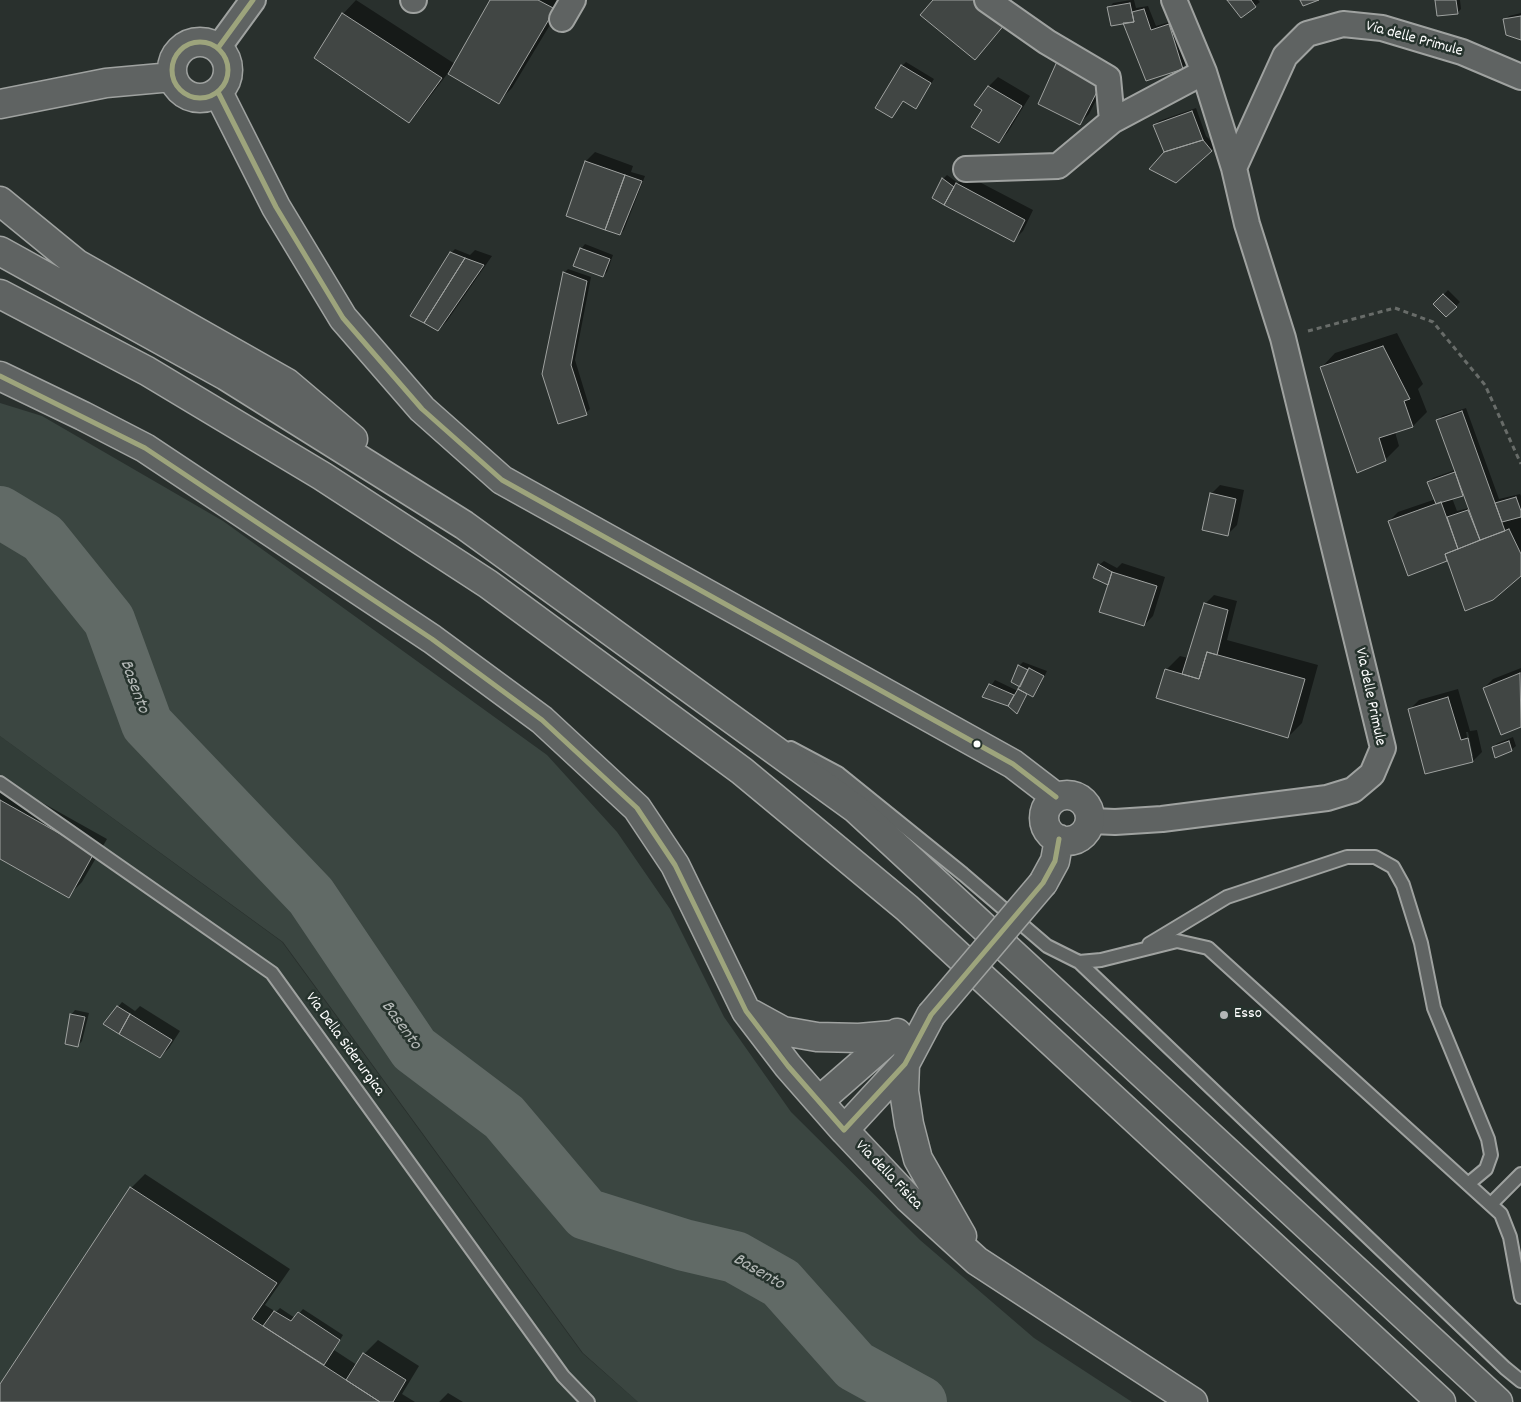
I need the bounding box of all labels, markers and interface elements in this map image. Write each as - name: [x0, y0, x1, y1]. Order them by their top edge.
- street label: Via delle Primule: [1363, 18, 1465, 62]
- street label: Via delle Primule: [1349, 646, 1389, 748]
- water label: Basento: [113, 657, 153, 717]
- unlabelled marker: [972, 739, 982, 749]
- street label: Via Della Siderurgica: [300, 990, 388, 1100]
- water label: Basento: [375, 997, 425, 1055]
- place label: Esso: [1234, 1005, 1262, 1025]
- marker: Esso: [1218, 1009, 1230, 1021]
- street label: Via della Fisica: [850, 1137, 926, 1215]
- water label: Basento: [729, 1250, 787, 1296]

